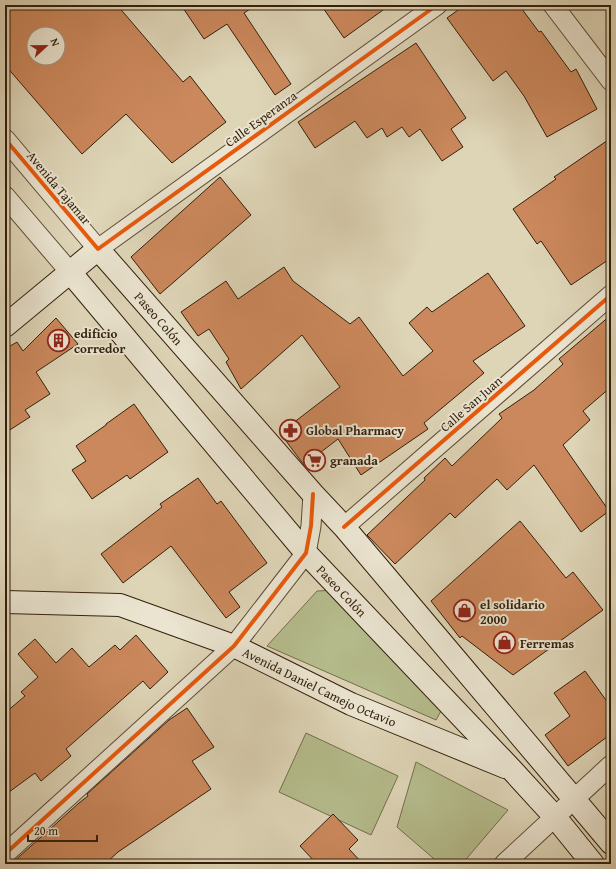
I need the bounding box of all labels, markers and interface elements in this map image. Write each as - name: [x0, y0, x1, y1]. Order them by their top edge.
- north arrow: [26, 26, 66, 66]
- text: N: [46, 36, 64, 49]
- street label: Calle Esperanza: [221, 86, 302, 152]
- street label: Avenida Tajamar: [22, 147, 96, 229]
- street label: Paseo Colón: [130, 288, 188, 350]
- place label: edificio corredor: [74, 324, 125, 358]
- building icon: edificio corredor: [45, 327, 71, 353]
- street label: Calle San Juan: [436, 371, 507, 436]
- pharmacy icon: Global Pharmacy: [278, 417, 304, 443]
- place label: Global Pharmacy: [306, 421, 404, 440]
- supermarket icon: granada: [302, 447, 328, 473]
- place label: granada: [330, 451, 378, 470]
- street label: Paseo Colón: [312, 561, 372, 621]
- place label: el solidario 2000: [480, 595, 545, 629]
- shop icon: el solidario 2000: [451, 598, 477, 624]
- shop icon: Ferremas: [491, 630, 517, 656]
- place label: Ferremas: [520, 634, 575, 653]
- street label: Avenida Daniel Camejo Octavio: [239, 642, 400, 731]
- scale bar: [28, 817, 97, 843]
- text: 20 m: [34, 822, 58, 839]

